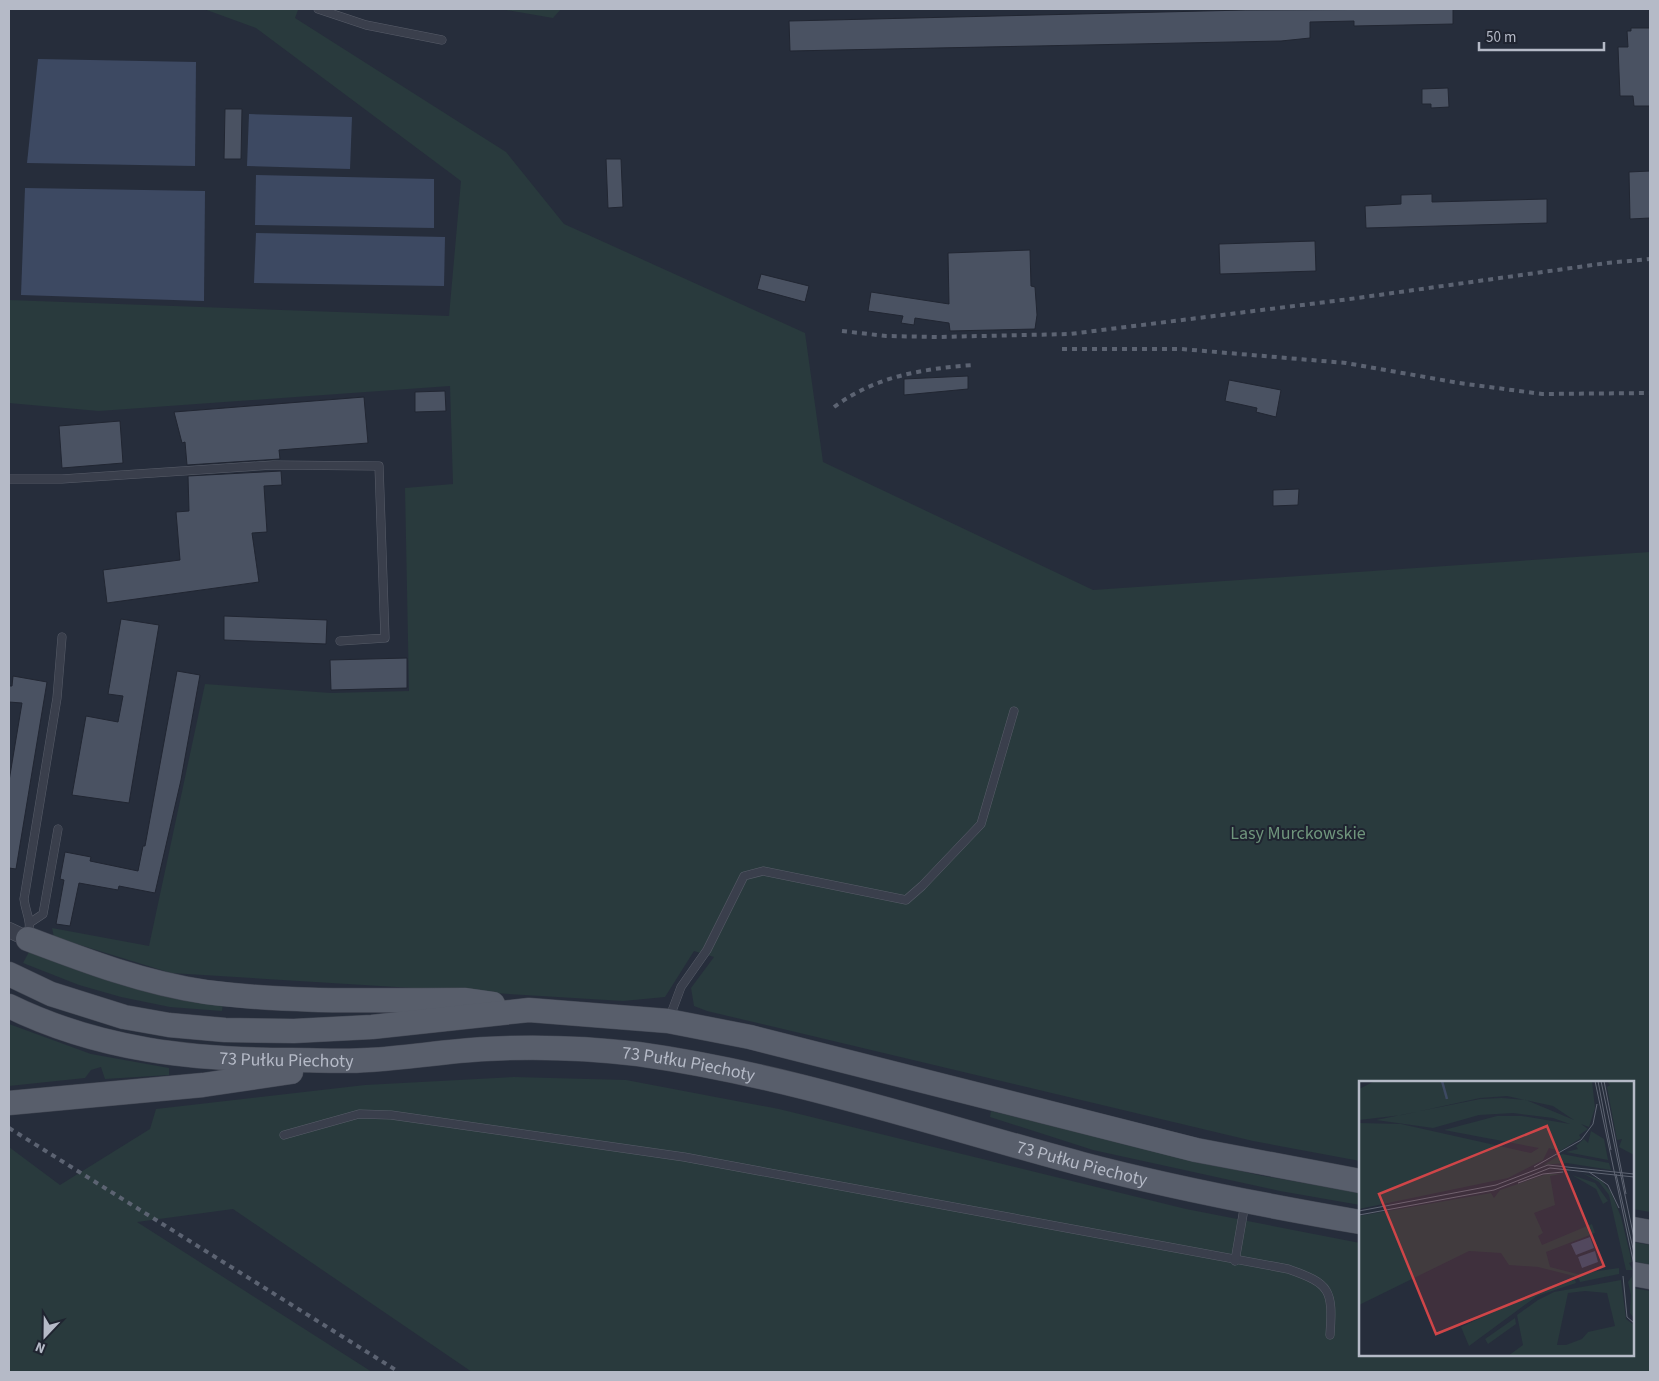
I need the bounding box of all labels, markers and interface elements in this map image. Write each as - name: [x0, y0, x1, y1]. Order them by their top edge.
- scale bar: [1479, 20, 1604, 52]
- text: 50 m: [1486, 27, 1516, 48]
- park label: Lasy Murckowskie: [1230, 821, 1366, 846]
- street label: 73 Pułku Piechoty: [621, 1040, 758, 1088]
- street label: 73 Pułku Piechoty: [218, 1046, 354, 1074]
- inset map: [1359, 1081, 1634, 1356]
- street label: 73 Pułku Piechoty: [1013, 1135, 1150, 1193]
- north arrow: [20, 1311, 70, 1361]
- text: N: [32, 1336, 49, 1358]

